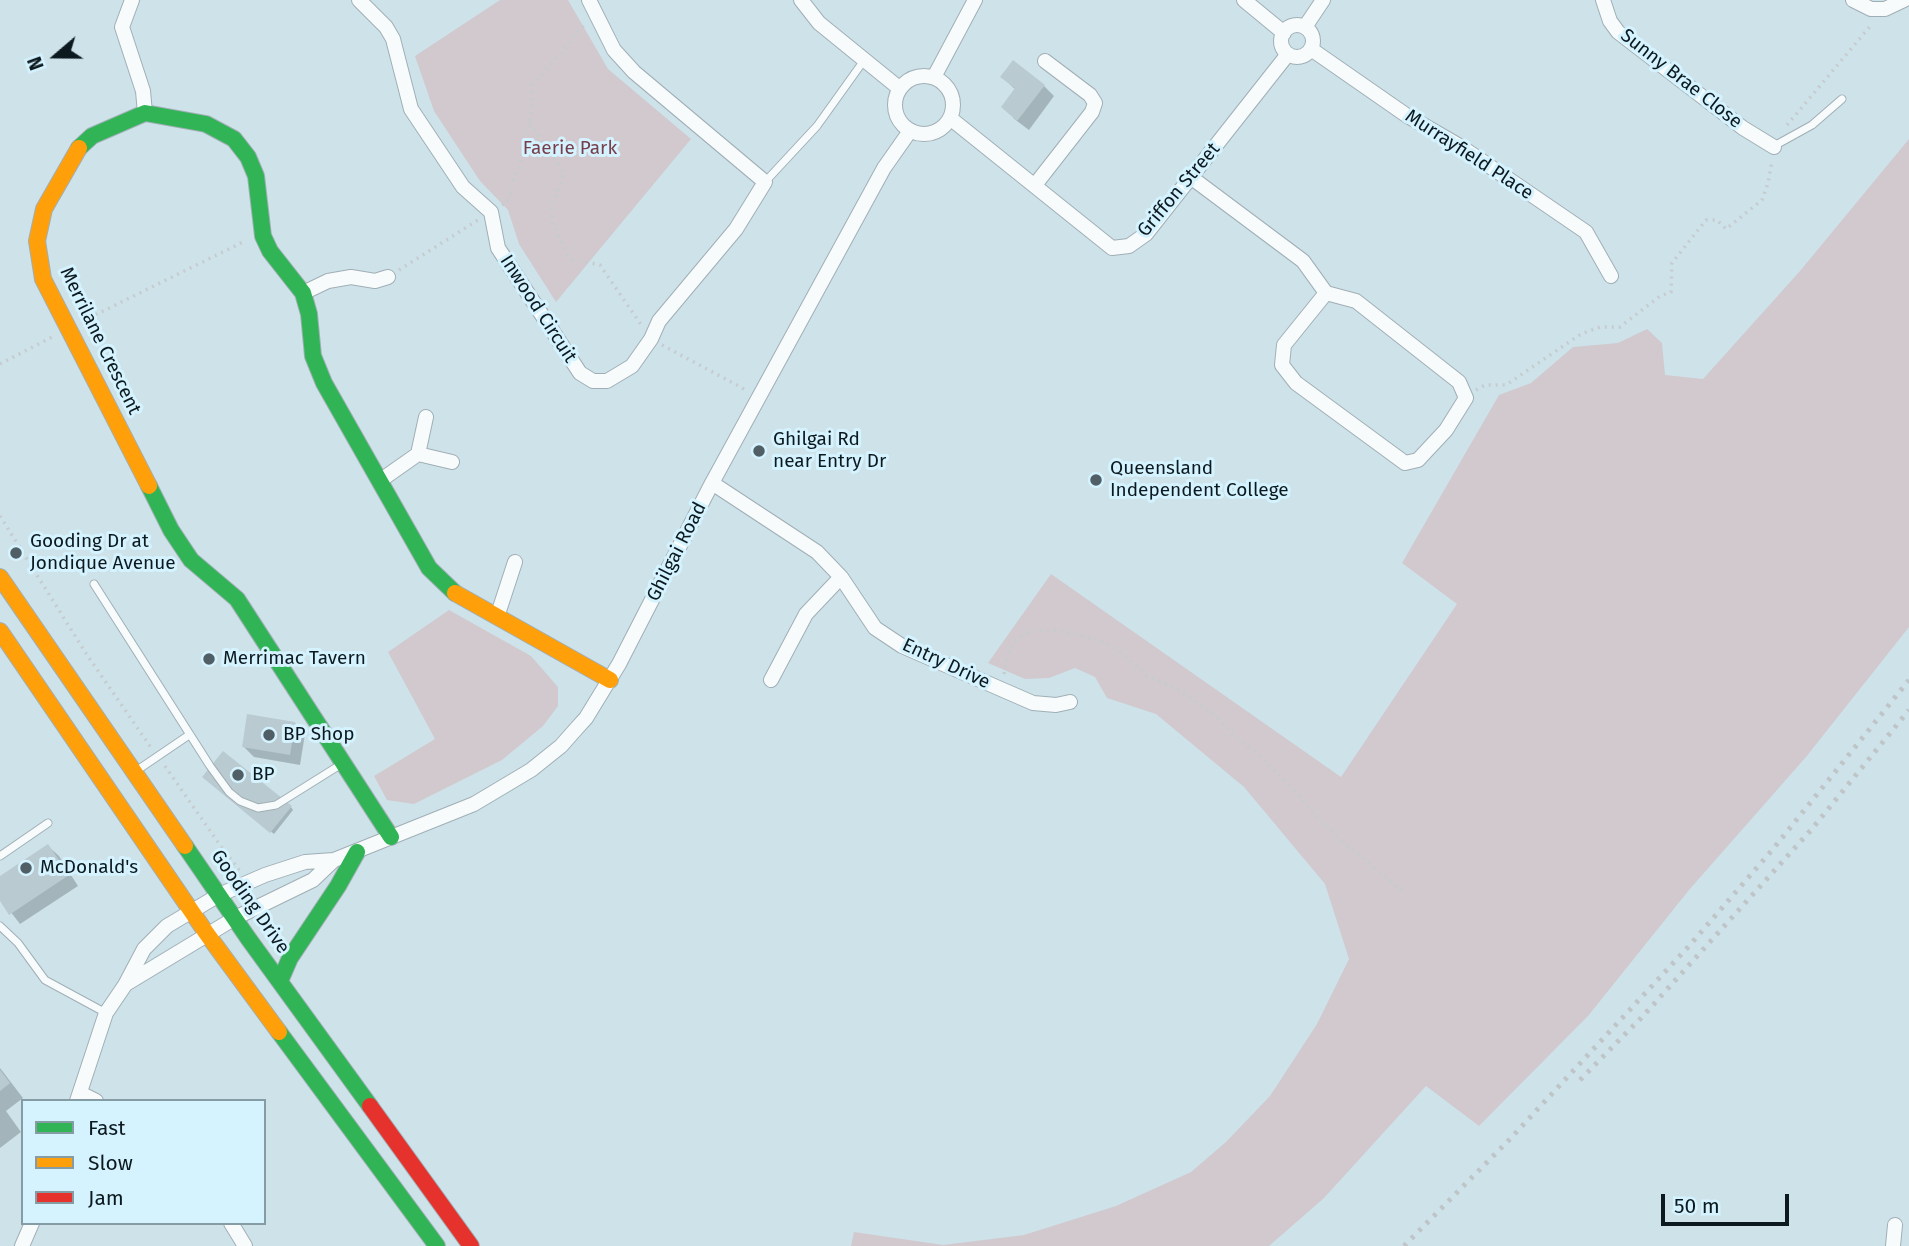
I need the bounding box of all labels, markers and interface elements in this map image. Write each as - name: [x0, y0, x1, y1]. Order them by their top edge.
- north arrow: [21, 21, 91, 91]
- street label: Sunny Brae Close: [1616, 24, 1746, 134]
- text: N: [23, 54, 49, 73]
- street label: Murrayfield Place: [1401, 105, 1537, 205]
- park label: Faerie Park: [523, 138, 617, 160]
- street label: Griffon Street: [1133, 138, 1225, 242]
- street label: Inwood Circuit: [495, 251, 581, 367]
- street label: Merrilane Crescent: [54, 264, 146, 418]
- place label: Ghilgai Rd near Entry Dr: [773, 429, 886, 473]
- marker: Ghilgai Rd near Entry Dr: [751, 443, 767, 459]
- place label: Queensland Independent College: [1110, 458, 1289, 502]
- marker: Queensland Independent College: [1088, 472, 1104, 488]
- street label: Ghilgai Road: [642, 499, 712, 605]
- place label: Gooding Dr at Jondique Avenue: [30, 531, 176, 575]
- marker: Gooding Dr at Jondique Avenue: [8, 545, 24, 561]
- street label: Entry Drive: [898, 634, 994, 694]
- place label: Merrimac Tavern: [223, 648, 366, 670]
- marker: Merrimac Tavern: [201, 651, 217, 667]
- place label: BP Shop: [283, 724, 354, 746]
- marker: BP Shop: [261, 727, 277, 743]
- place label: BP: [252, 764, 275, 786]
- marker: BP: [230, 767, 246, 783]
- street label: Gooding Drive: [206, 846, 294, 958]
- place label: McDonald's: [40, 857, 138, 879]
- marker: McDonald's: [18, 860, 34, 876]
- legend: [21, 1099, 266, 1225]
- text: Fast: [88, 1115, 126, 1141]
- text: Slow: [88, 1150, 133, 1176]
- scale bar: [1664, 1180, 1792, 1224]
- text: Jam: [88, 1185, 124, 1211]
- text: 50 m: [1674, 1193, 1720, 1219]

